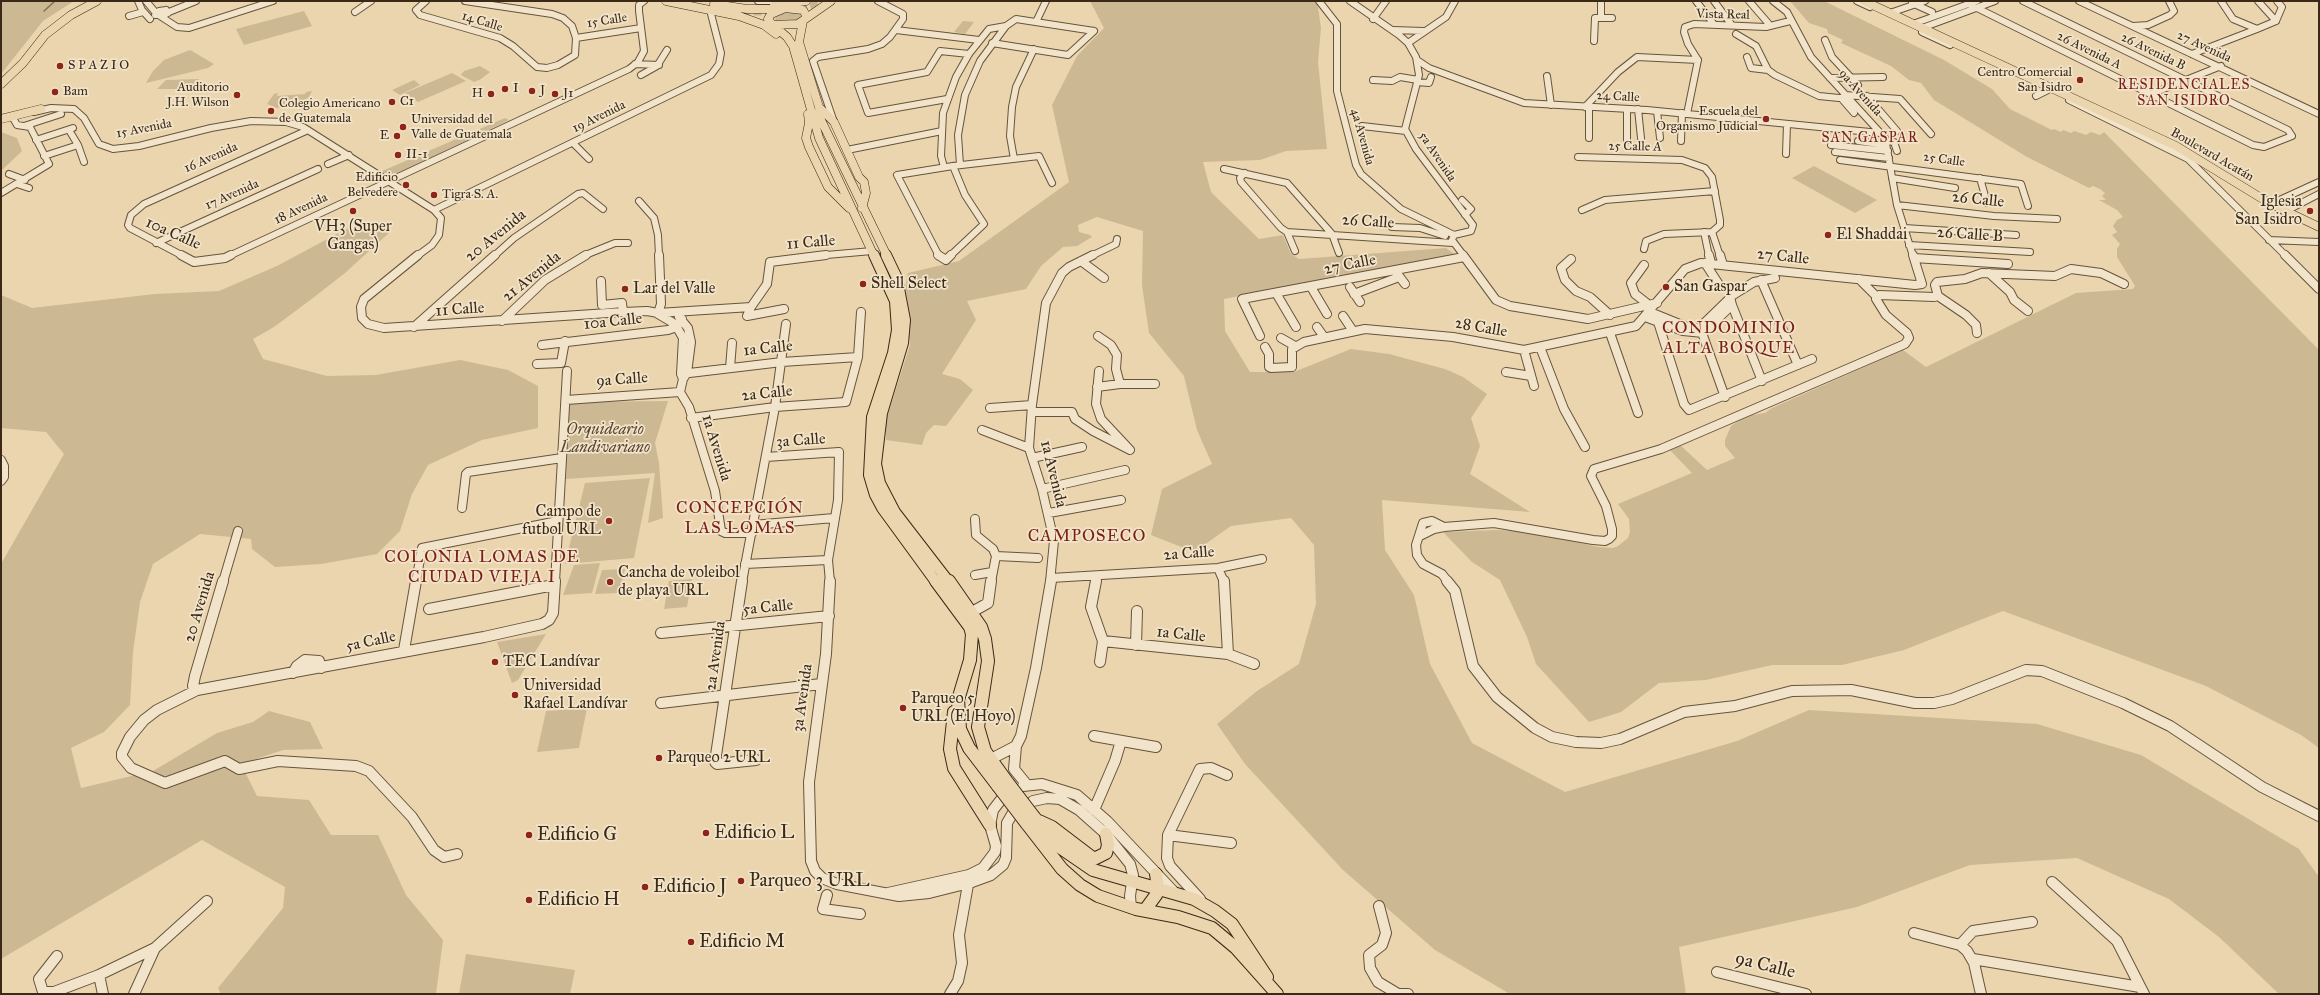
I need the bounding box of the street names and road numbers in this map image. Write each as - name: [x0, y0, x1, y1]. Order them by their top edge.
- street label: Vista Real: [1696, 7, 1750, 23]
- street label: 14 Calle: [460, 8, 504, 36]
- street label: 15 Calle: [586, 10, 628, 32]
- street label: 27 Avenida: [2174, 28, 2234, 66]
- street label: 26 Avenida A: [2054, 29, 2124, 73]
- street label: 26 Avenida B: [2118, 30, 2188, 74]
- street label: 9a Avenida: [1835, 66, 1885, 120]
- street label: 24 Calle: [1596, 88, 1640, 106]
- street label: 19 Avenida: [570, 97, 628, 137]
- street label: 4a Avenida: [1347, 107, 1377, 167]
- street label: 15 Avenida: [115, 116, 173, 142]
- street label: Boulevard Acatán: [2168, 125, 2256, 185]
- street label: 5a Avenida: [1415, 129, 1459, 185]
- street label: 16 Avenida: [182, 139, 240, 177]
- street label: 25 Calle A: [1608, 139, 1662, 155]
- street label: 25 Calle: [1922, 149, 1966, 171]
- street label: 17 Avenida: [203, 176, 261, 214]
- street label: 26 Calle: [1951, 188, 2005, 212]
- street label: 18 Avenida: [272, 190, 330, 228]
- street label: 20 Avenida: [462, 206, 530, 266]
- street label: 26 Calle: [1341, 211, 1395, 233]
- street label: 10a Calle: [142, 213, 204, 255]
- street label: 26 Calle B: [1936, 223, 2004, 247]
- street label: 11 Calle: [786, 231, 836, 255]
- street label: 27 Calle: [1756, 245, 1810, 269]
- street label: 21 Avenida: [499, 248, 565, 306]
- street label: 27 Calle: [1322, 251, 1378, 279]
- street label: 11 Calle: [435, 299, 485, 321]
- street label: 10a Calle: [583, 309, 643, 335]
- street label: 28 Calle: [1453, 314, 1509, 342]
- street label: 1a Calle: [742, 337, 794, 361]
- street label: 9a Calle: [596, 369, 648, 391]
- street label: 2a Calle: [741, 382, 793, 406]
- street label: 1a Avenida: [697, 412, 735, 484]
- street label: 3a Calle: [776, 430, 826, 452]
- street label: 1a Avenida: [1035, 438, 1071, 510]
- street label: 2a Calle: [1163, 543, 1215, 565]
- street label: 20 Avenida: [180, 569, 220, 645]
- street label: 5a Calle: [742, 596, 794, 620]
- street label: 2a Avenida: [702, 620, 730, 692]
- street label: 1a Calle: [1155, 623, 1207, 647]
- street label: 5a Calle: [344, 627, 398, 657]
- street label: 3a Avenida: [789, 663, 817, 733]
- street label: 9a Calle: [1732, 948, 1798, 984]

